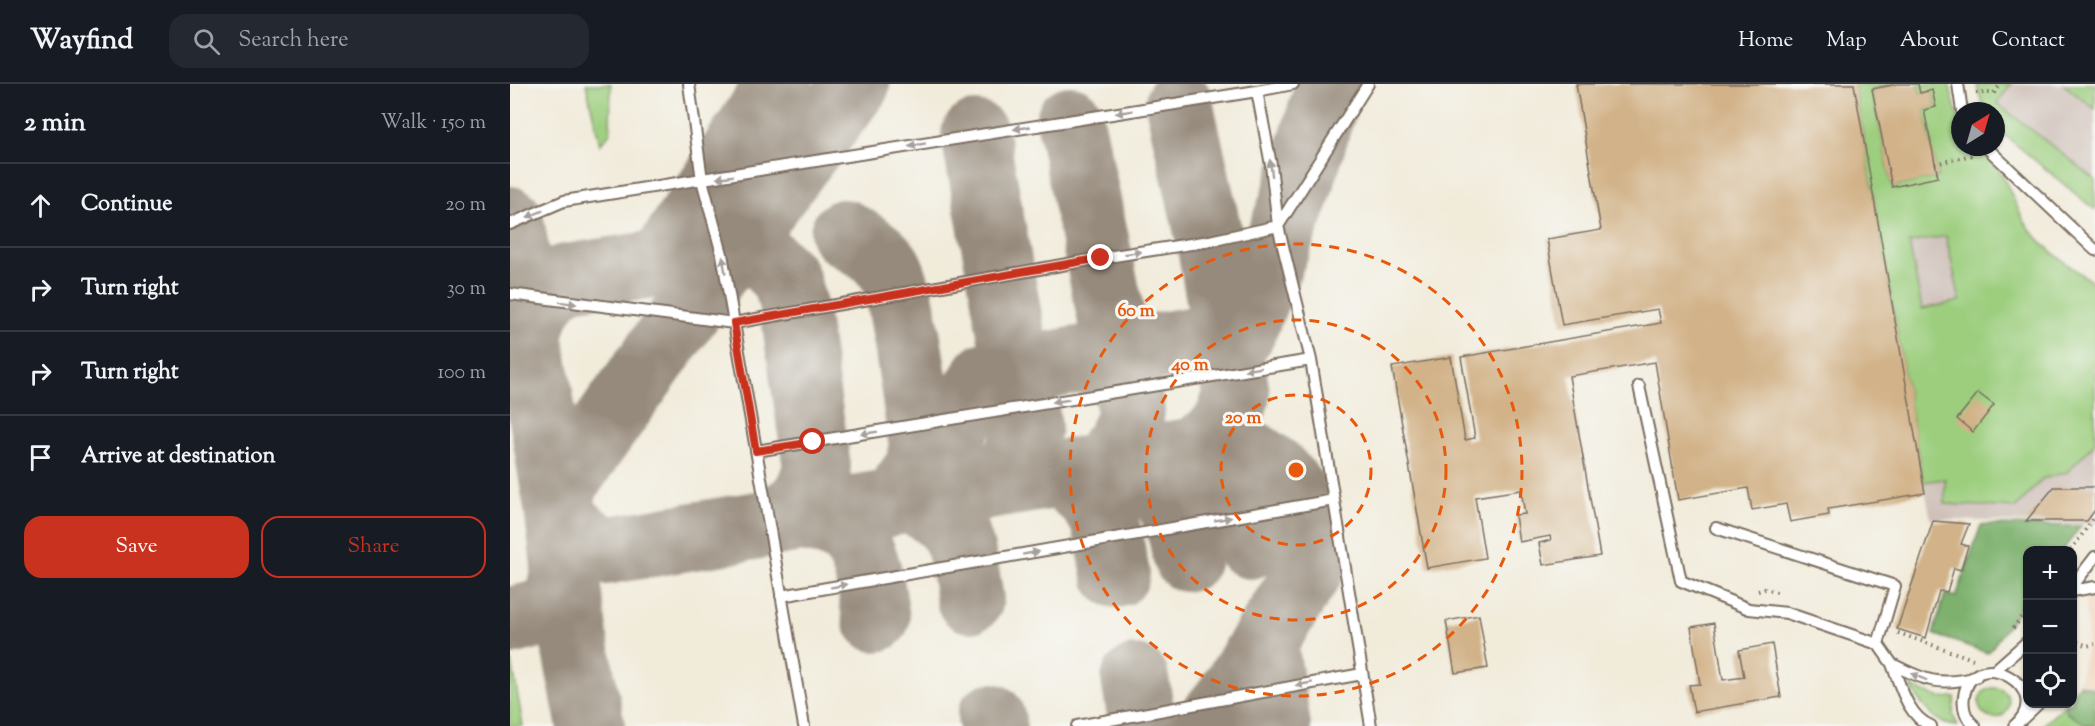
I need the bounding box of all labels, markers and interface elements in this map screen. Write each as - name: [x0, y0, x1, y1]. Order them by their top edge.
- search box: [169, 14, 589, 68]
- text: Wayfind: [30, 21, 133, 61]
- icon: search: [190, 25, 223, 58]
- text: Search here: [238, 25, 349, 57]
- text: Home: [1738, 26, 1793, 56]
- text: Map: [1826, 26, 1867, 56]
- text: About: [1900, 26, 1959, 56]
- text: Contact: [1992, 26, 2065, 56]
- north arrow: [1951, 102, 2005, 156]
- text: 2 min: [24, 105, 86, 142]
- one-way arrow: [1115, 107, 1134, 116]
- text: Walk · 150 m: [380, 109, 486, 138]
- one-way arrow: [1013, 123, 1032, 132]
- one-way arrow: [908, 140, 927, 149]
- one-way arrow: [1267, 159, 1276, 178]
- one-way arrow: [715, 172, 734, 181]
- icon: ahead: [24, 189, 57, 222]
- text: Continue: [81, 189, 172, 221]
- text: 20 m: [445, 191, 486, 220]
- one-way arrow: [525, 209, 543, 219]
- route end: [1087, 244, 1113, 270]
- one-way arrow: [1124, 248, 1143, 257]
- one-way arrow: [719, 255, 728, 274]
- icon: right: [24, 273, 57, 306]
- text: Turn right: [81, 273, 178, 305]
- text: 30 m: [447, 275, 486, 304]
- one-way arrow: [558, 298, 577, 308]
- text: 60 m: [1117, 299, 1155, 325]
- text: 40 m: [1170, 353, 1209, 379]
- icon: right: [24, 357, 57, 390]
- text: Turn right: [81, 357, 178, 389]
- text: 100 m: [437, 359, 486, 388]
- one-way arrow: [1244, 365, 1263, 374]
- one-way arrow: [1051, 397, 1070, 406]
- text: 20 m: [1225, 406, 1261, 432]
- route start: [799, 428, 825, 454]
- one-way arrow: [859, 428, 878, 437]
- icon: arrive: [24, 441, 57, 474]
- text: Arrive at destination: [81, 441, 276, 473]
- centre of rings: [1286, 460, 1306, 480]
- one-way arrow: [1214, 515, 1233, 524]
- button: Save: [24, 516, 249, 578]
- button: Share: [261, 516, 486, 578]
- map controls: [2023, 546, 2077, 708]
- button: +: [2023, 546, 2077, 600]
- one-way arrow: [1021, 548, 1040, 557]
- one-way arrow: [829, 582, 848, 591]
- button: −: [2023, 600, 2077, 654]
- button: locate: [2023, 654, 2077, 708]
- one-way arrow: [1910, 672, 1928, 682]
- one-way arrow: [1295, 680, 1314, 689]

